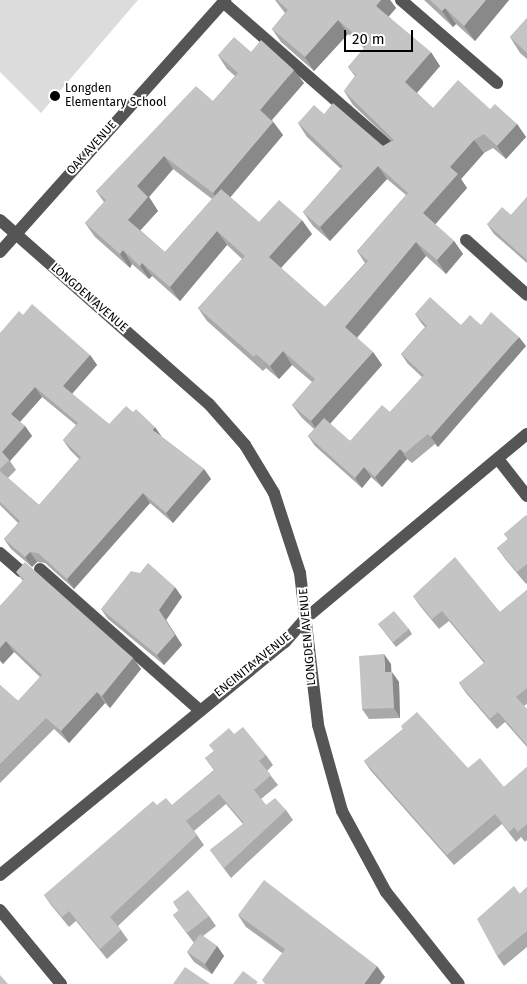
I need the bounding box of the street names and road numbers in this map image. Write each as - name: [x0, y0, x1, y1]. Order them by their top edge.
- street label: OAK AVENUE: [64, 118, 120, 178]
- street label: LONGDEN AVENUE: [48, 261, 130, 335]
- street label: LONGDEN AVENUE: [297, 588, 319, 686]
- street label: ENCINITA AVENUE: [212, 630, 294, 700]

